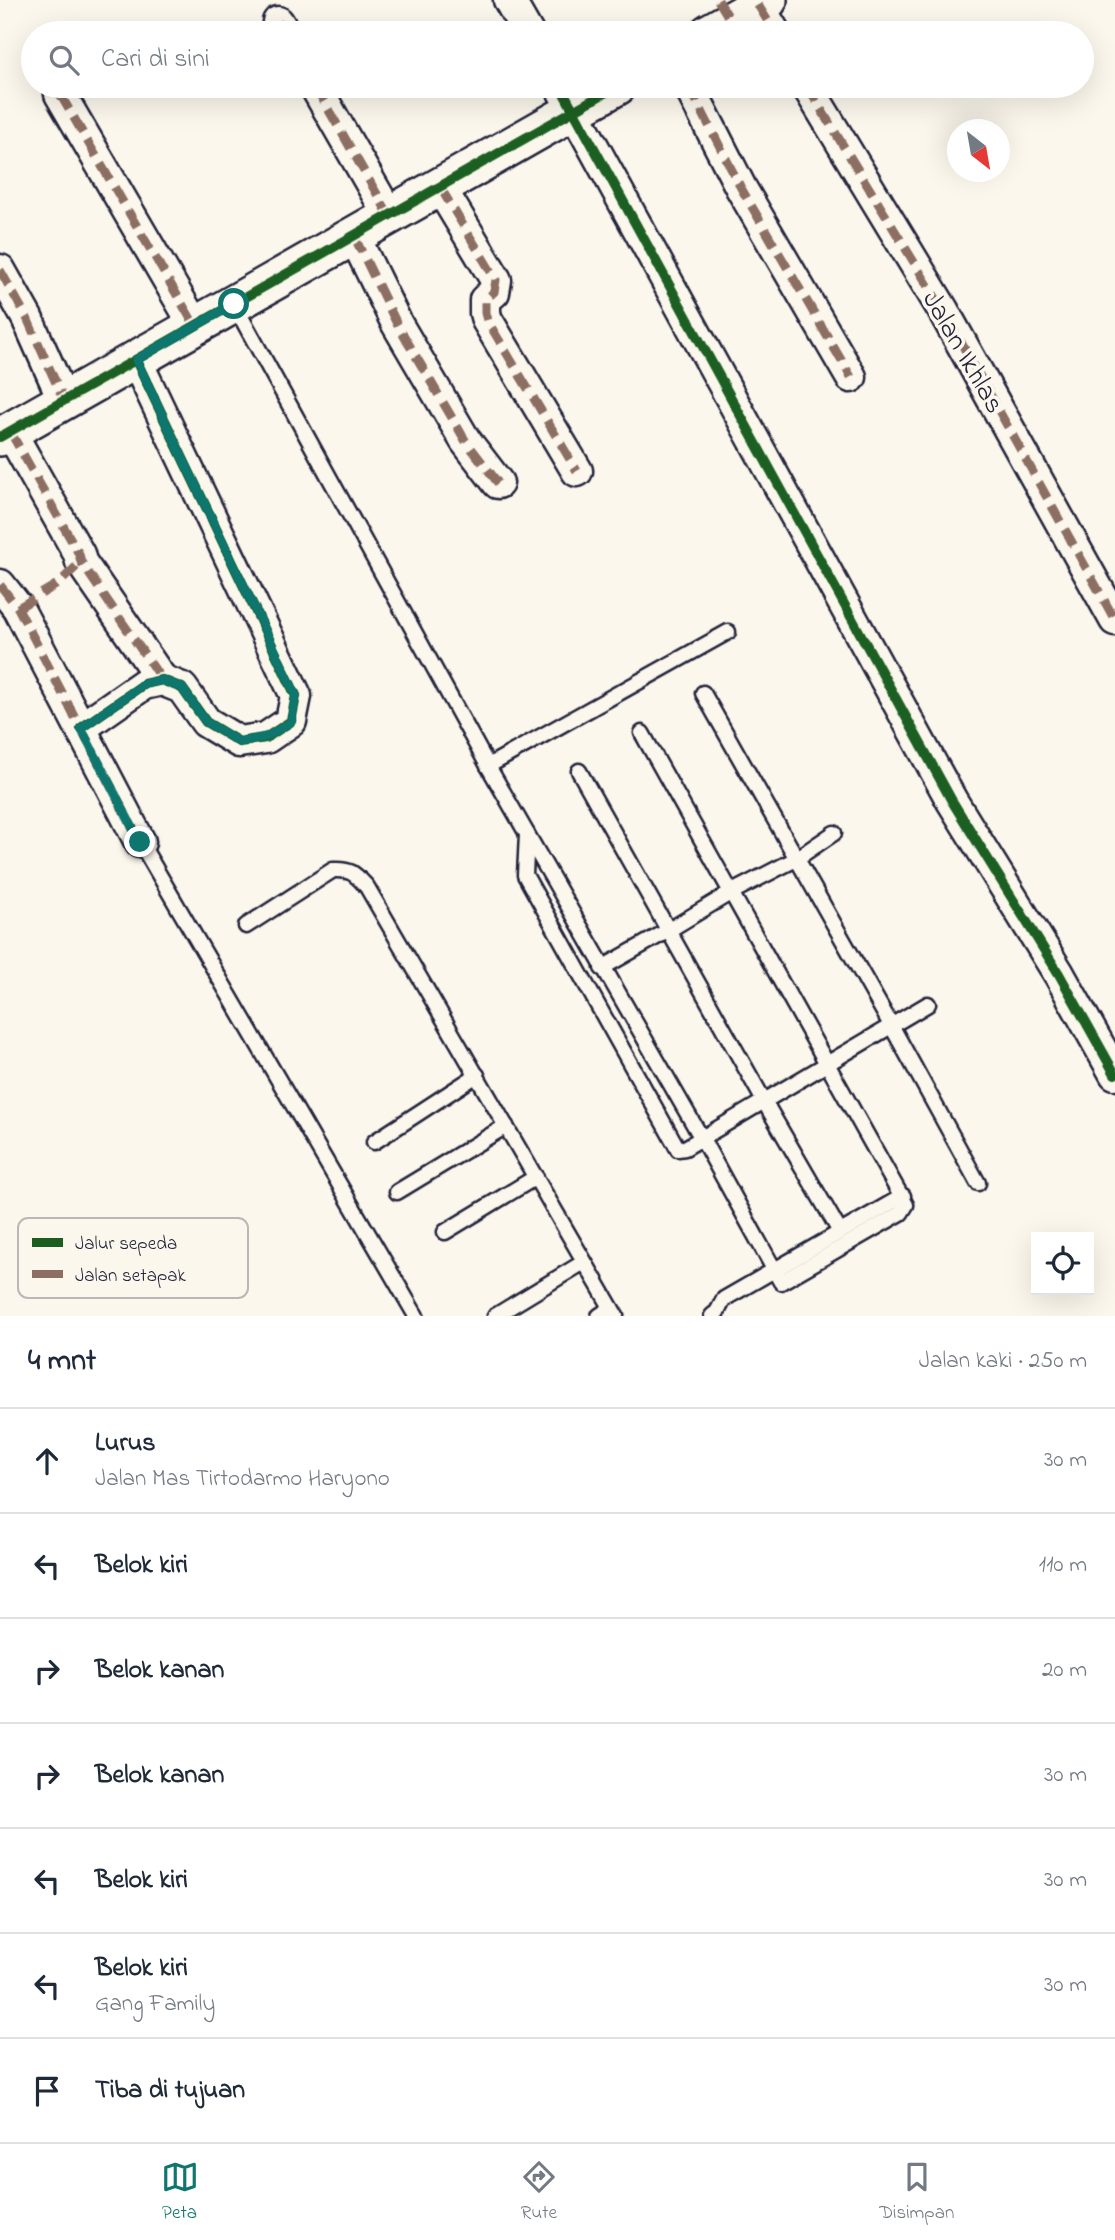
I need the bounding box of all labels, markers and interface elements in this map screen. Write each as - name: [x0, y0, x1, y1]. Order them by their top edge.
- search box: [21, 21, 1094, 98]
- icon: search: [45, 41, 83, 79]
- text: Cari di sini: [101, 41, 210, 79]
- north arrow: [947, 119, 1010, 182]
- street label: Jalan Ikhlas: [910, 284, 1014, 422]
- route start: [218, 288, 249, 319]
- route end: [124, 826, 155, 857]
- legend: [18, 1218, 248, 1298]
- text: Jalur sepeda: [75, 1231, 177, 1258]
- map controls: [1031, 1232, 1094, 1295]
- button: locate: [1031, 1232, 1094, 1295]
- text: Jalan setapak: [75, 1263, 187, 1290]
- text: 4 mnt: [28, 1340, 96, 1384]
- text: Jalan kaki · 250 m: [919, 1345, 1087, 1378]
- text: Lurus: [95, 1425, 156, 1463]
- icon: ahead: [28, 1442, 66, 1480]
- text: 30 m: [1044, 1444, 1087, 1477]
- text: Jalan Mas Tirtodarmo Haryono: [95, 1463, 390, 1496]
- icon: left: [28, 1547, 66, 1585]
- text: Belok kiri: [95, 1547, 188, 1585]
- text: 110 m: [1039, 1549, 1087, 1582]
- icon: right: [28, 1652, 66, 1690]
- text: Belok kanan: [95, 1652, 224, 1690]
- text: 20 m: [1042, 1654, 1087, 1687]
- icon: right: [28, 1757, 66, 1795]
- text: Belok kanan: [95, 1757, 224, 1795]
- text: 30 m: [1044, 1759, 1087, 1792]
- icon: left: [28, 1862, 66, 1900]
- text: Belok kiri: [95, 1862, 188, 1900]
- text: 30 m: [1044, 1864, 1087, 1897]
- text: Belok kiri: [95, 1950, 188, 1988]
- icon: left: [28, 1967, 66, 2005]
- text: 30 m: [1044, 1969, 1087, 2002]
- text: Gang Family: [95, 1988, 215, 2021]
- icon: arrive: [28, 2072, 66, 2110]
- text: Tiba di tujuan: [95, 2072, 245, 2110]
- tab: Peta: [161, 2158, 199, 2227]
- tab: Rute: [520, 2158, 558, 2227]
- tab: Disimpan: [879, 2158, 954, 2227]

